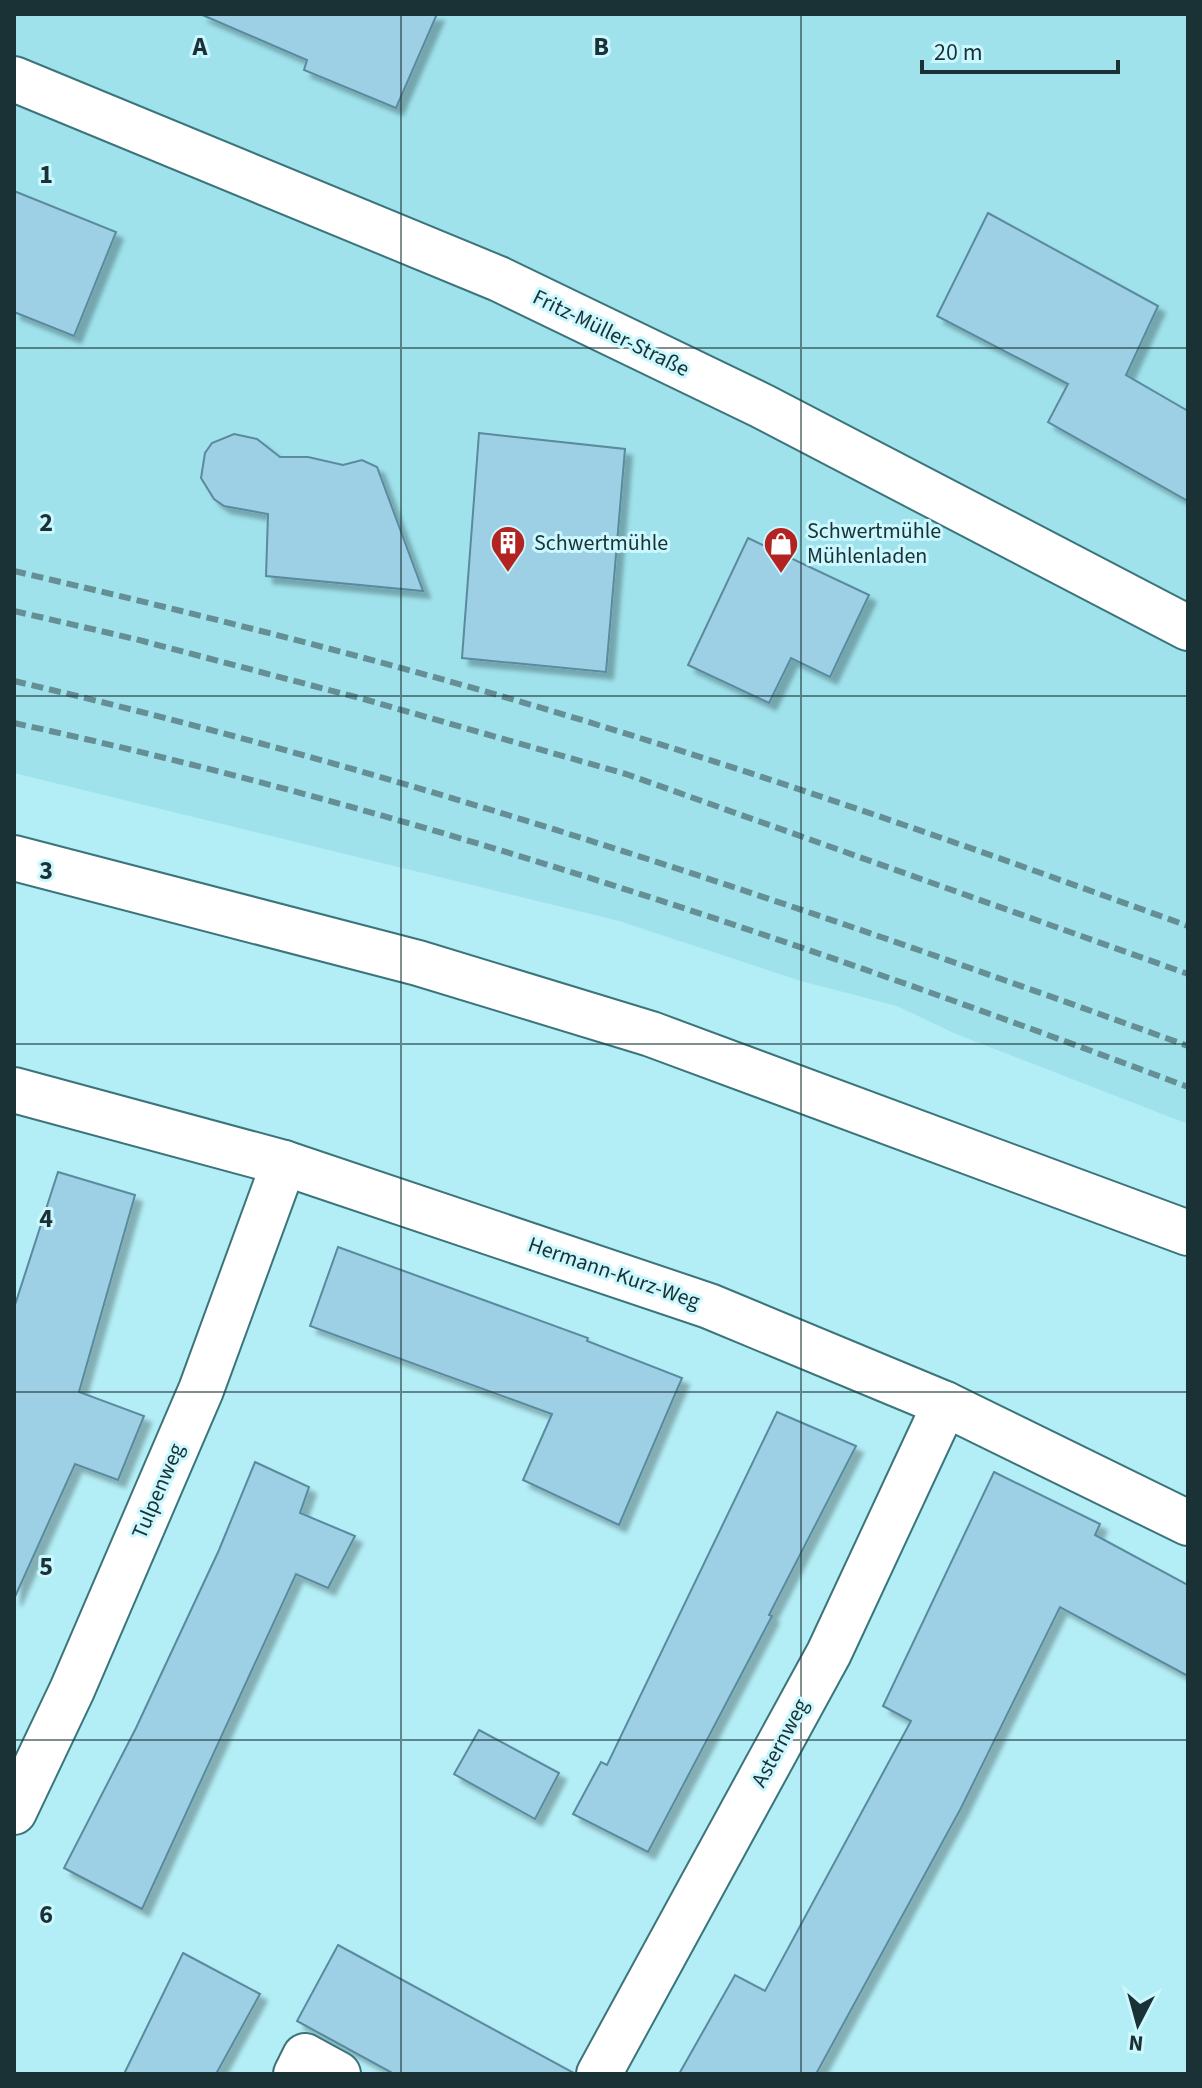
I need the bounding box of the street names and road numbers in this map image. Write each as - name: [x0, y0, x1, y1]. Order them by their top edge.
- street label: Fritz-Müller-Straße: [527, 281, 695, 385]
- street label: Hermann-Kurz-Weg: [524, 1229, 704, 1317]
- street label: Tulpenweg: [124, 1438, 192, 1544]
- street label: Asternweg: [743, 1693, 817, 1793]

